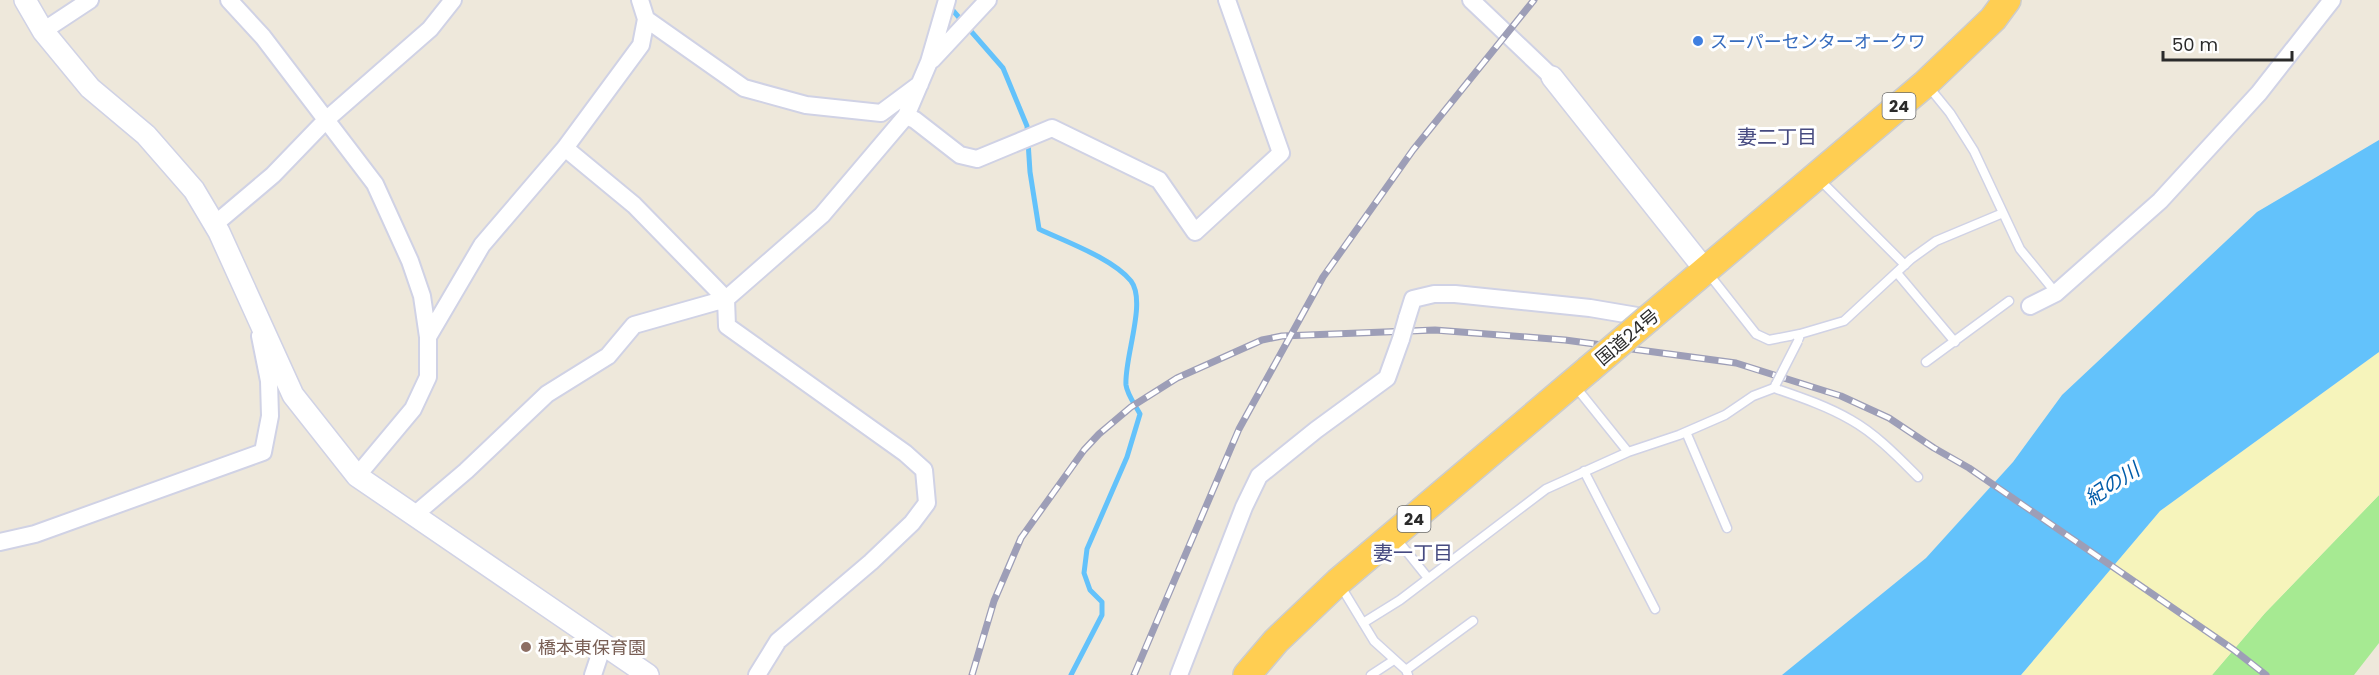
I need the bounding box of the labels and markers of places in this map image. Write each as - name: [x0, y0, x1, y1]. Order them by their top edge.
- place label: スーパーセンターオークワ: [1710, 29, 1926, 54]
- marker: スーパーセンターオークワ: [1691, 34, 1705, 48]
- place label: 橋本東保育園: [538, 635, 646, 660]
- marker: 橋本東保育園: [519, 640, 533, 654]

